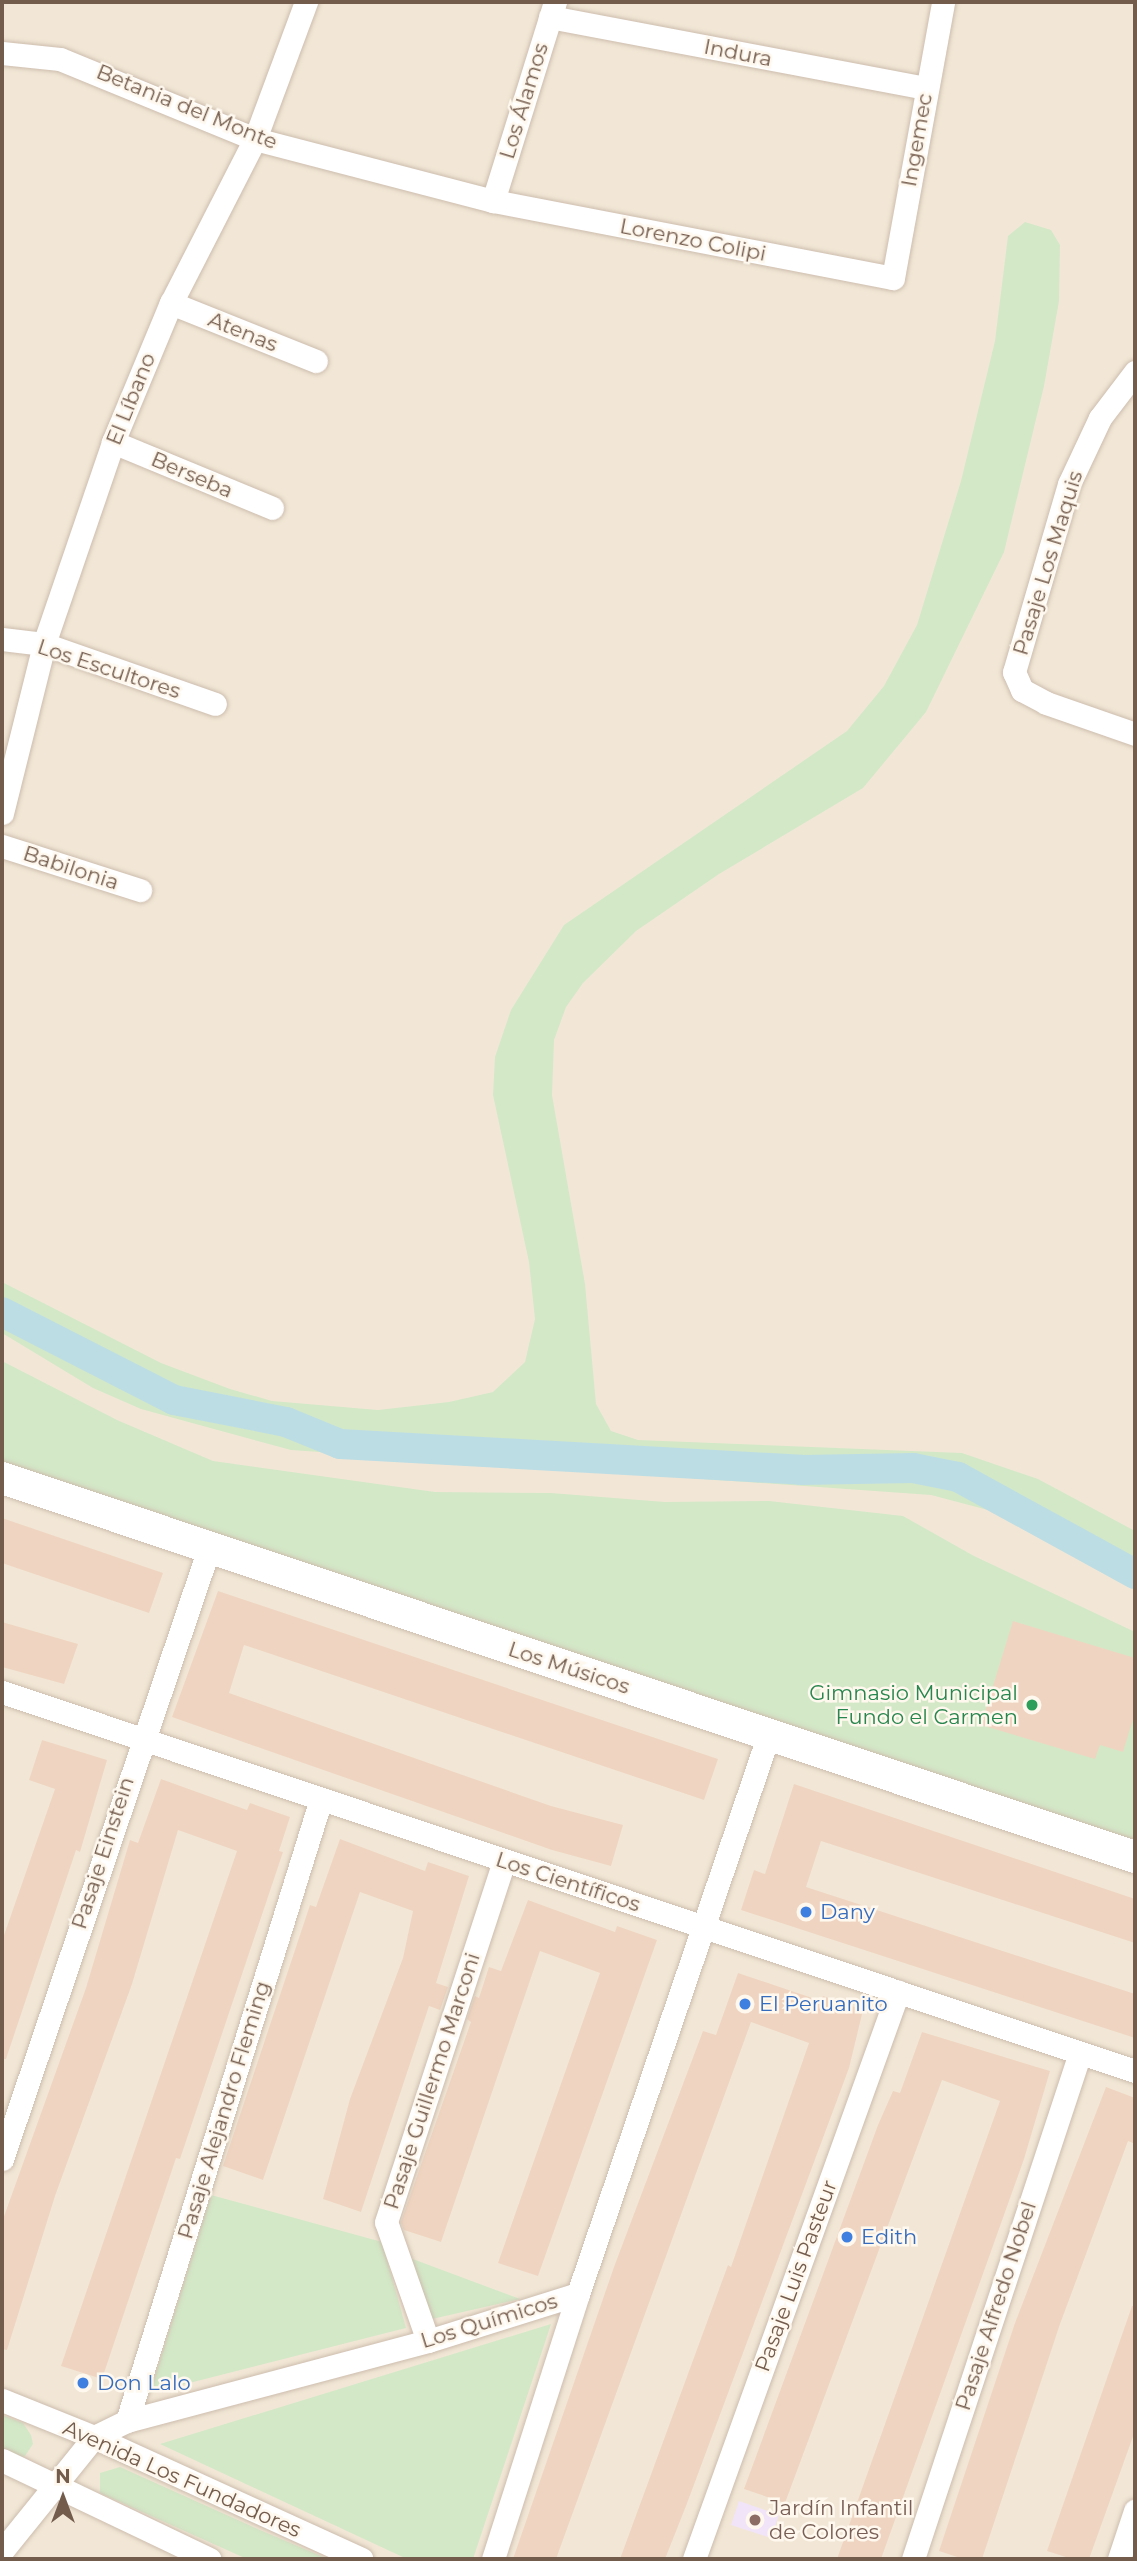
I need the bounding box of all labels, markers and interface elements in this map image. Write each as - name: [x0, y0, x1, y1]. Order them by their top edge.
- street label: Indura: [702, 34, 774, 72]
- street label: Los Álamos: [494, 40, 554, 162]
- street label: Betania del Monte: [93, 59, 281, 155]
- street label: Ingemec: [896, 91, 938, 189]
- street label: Lorenzo Colipi: [618, 213, 768, 267]
- street label: Atenas: [205, 307, 281, 357]
- street label: El Líbano: [101, 349, 161, 449]
- street label: Berseba: [147, 447, 237, 503]
- street label: Pasaje Los Maquis: [1008, 468, 1088, 658]
- street label: Los Escultores: [34, 634, 184, 704]
- street label: Babilonia: [20, 841, 122, 895]
- street label: Los Músicos: [505, 1637, 633, 1699]
- place label: Gimnasio Municipal Fundo el Carmen: [809, 1680, 1018, 1730]
- marker: Gimnasio Municipal Fundo el Carmen: [1024, 1697, 1040, 1713]
- street label: Pasaje Einstein: [67, 1774, 139, 1932]
- street label: Los Científicos: [493, 1847, 643, 1917]
- place label: Dany: [820, 1899, 875, 1925]
- marker: Dany: [798, 1904, 814, 1920]
- street label: Pasaje Guillermo Marconi: [379, 1950, 485, 2212]
- street label: Pasaje Alejandro Fleming: [173, 1978, 275, 2242]
- place label: El Peruanito: [759, 1991, 888, 2017]
- marker: El Peruanito: [737, 1996, 753, 2012]
- street label: Pasaje Luis Pasteur: [750, 2177, 842, 2375]
- street label: Pasaje Alfredo Nobel: [950, 2198, 1042, 2414]
- place label: Edith: [861, 2224, 917, 2250]
- marker: Edith: [839, 2229, 855, 2245]
- street label: Los Químicos: [418, 2288, 560, 2354]
- place label: Don Lalo: [97, 2370, 191, 2396]
- marker: Don Lalo: [75, 2375, 91, 2391]
- street label: Avenida Los Fundadores: [59, 2415, 305, 2543]
- north arrow: [28, 2463, 98, 2533]
- text: N: [55, 2465, 71, 2488]
- place label: Jardín Infantil de Colores: [769, 2495, 914, 2545]
- marker: Jardín Infantil de Colores: [747, 2512, 763, 2528]

